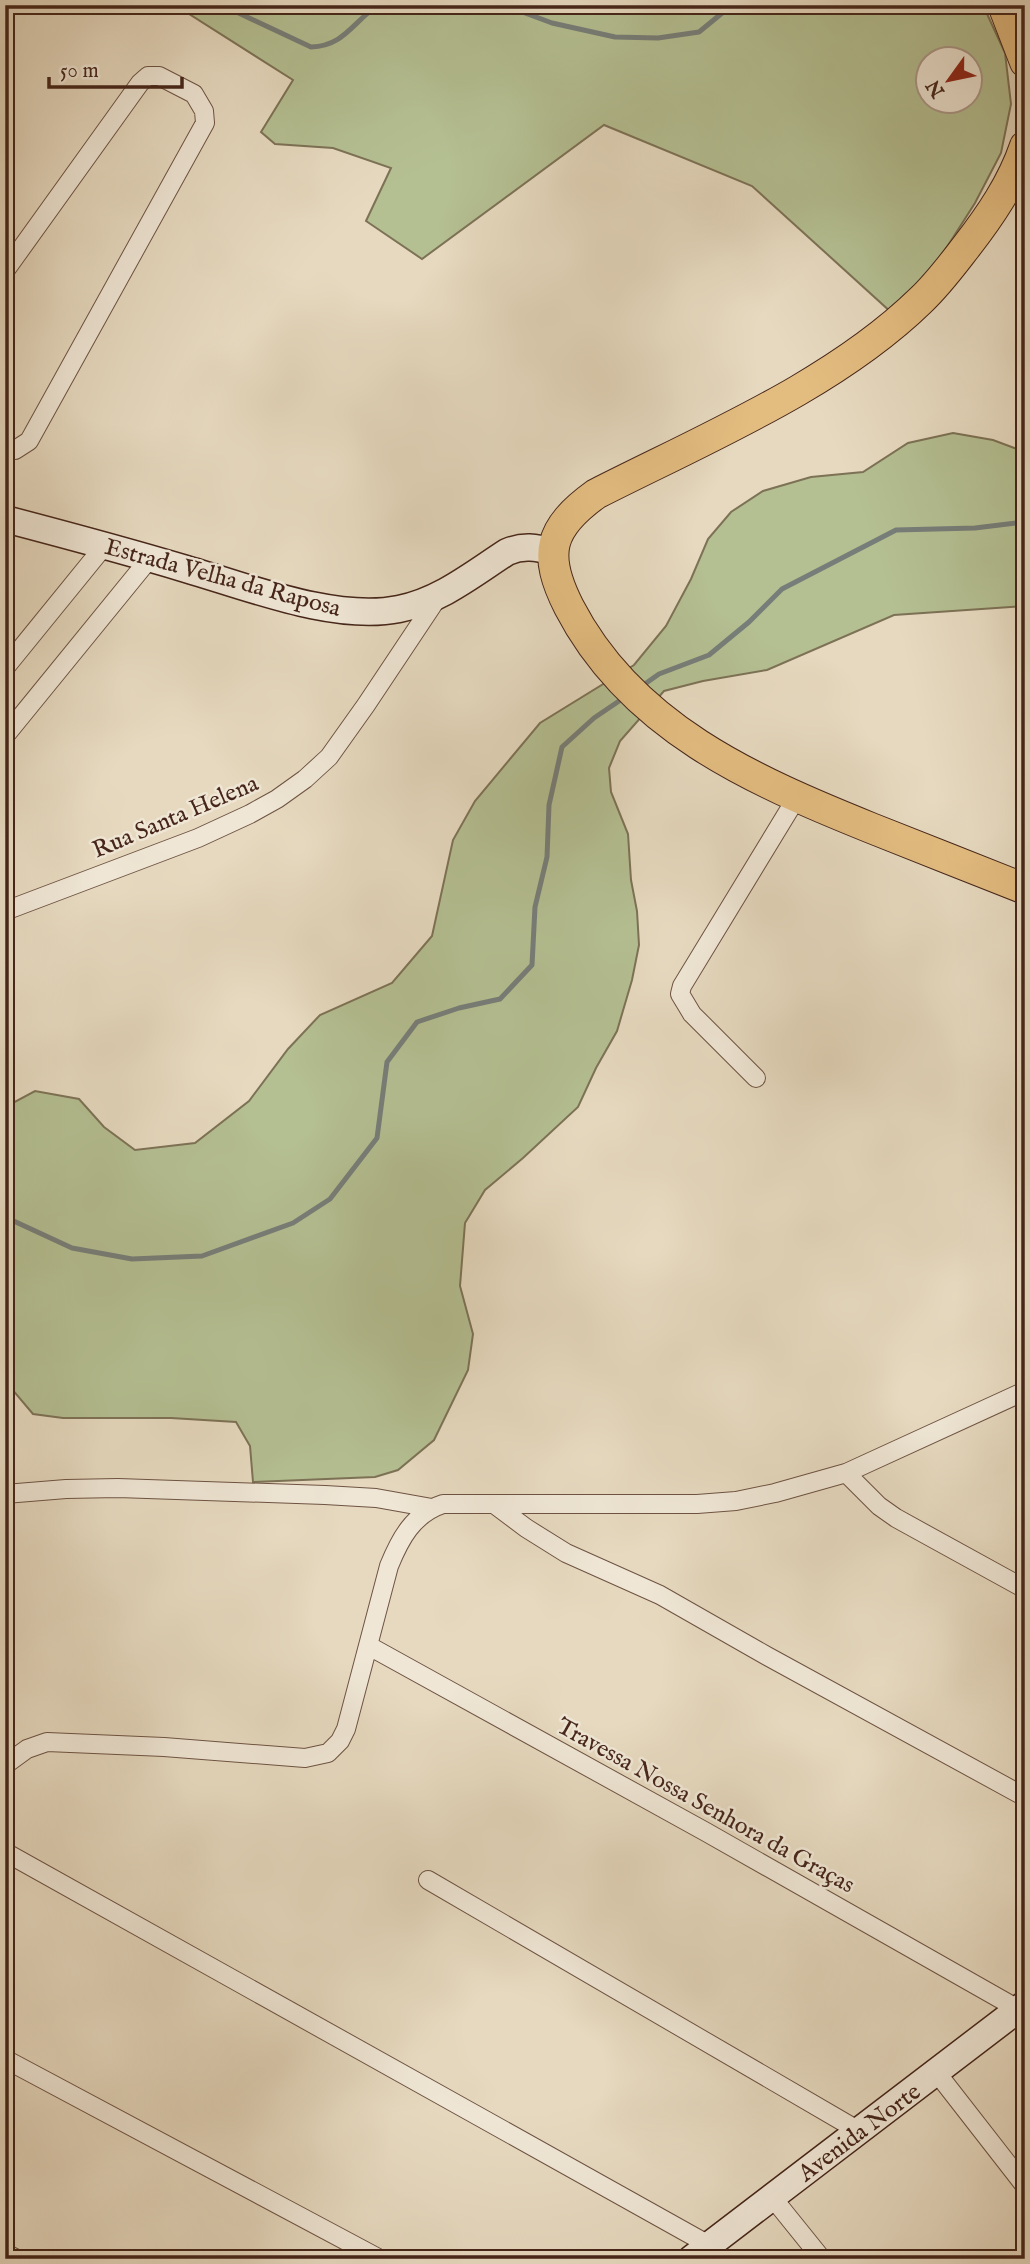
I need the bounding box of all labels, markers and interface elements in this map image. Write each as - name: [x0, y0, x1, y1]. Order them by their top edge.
- scale bar: [49, 46, 182, 90]
- north arrow: [914, 46, 984, 116]
- text: 50 m: [60, 58, 99, 85]
- text: N: [922, 74, 952, 102]
- street label: Estrada Velha da Raposa: [101, 532, 345, 625]
- street label: Rua Santa Helena: [88, 768, 264, 866]
- street label: Travessa Nossa Senhora da Graças: [551, 1711, 860, 1901]
- street label: Avenida Norte: [792, 2077, 927, 2190]

